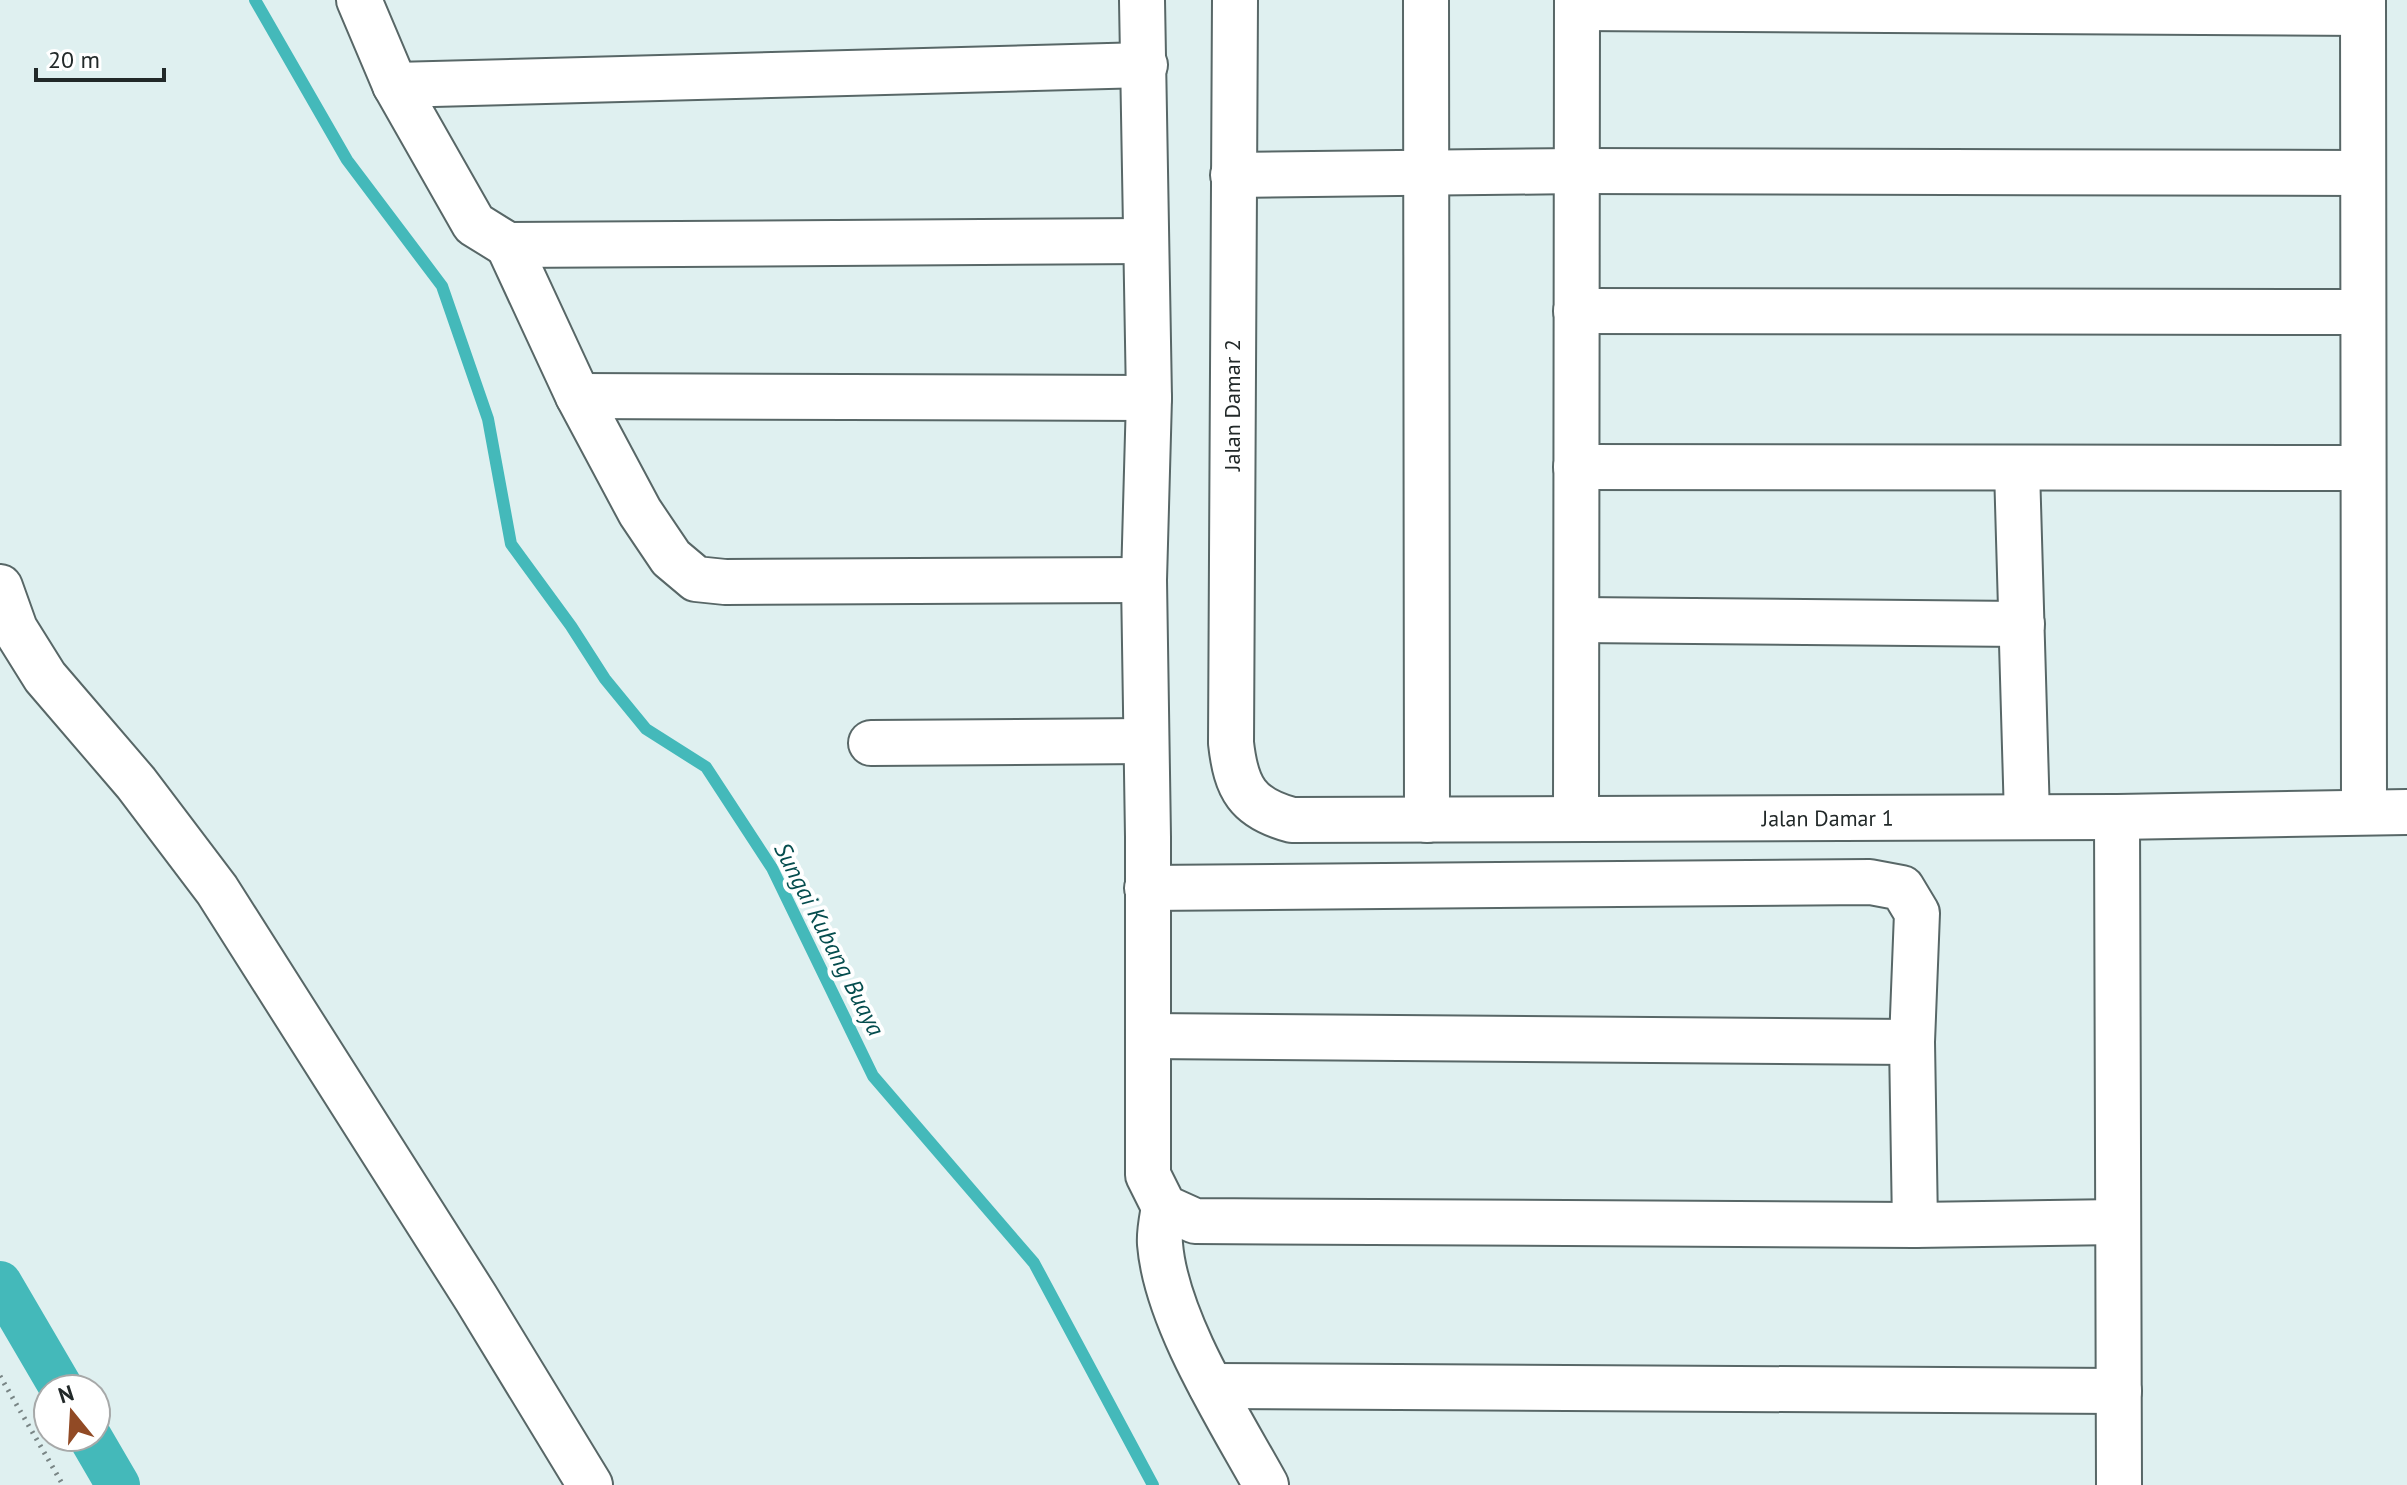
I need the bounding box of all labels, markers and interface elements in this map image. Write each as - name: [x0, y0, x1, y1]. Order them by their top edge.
- scale bar: [36, 32, 164, 82]
- text: 20 m: [48, 44, 100, 75]
- street label: Jalan Damar 2: [1218, 339, 1246, 472]
- street label: Jalan Damar 1: [1761, 804, 1894, 832]
- water label: Sungai Kubang Buaya: [767, 837, 892, 1041]
- north arrow: [32, 1373, 112, 1453]
- text: N: [55, 1378, 77, 1410]

